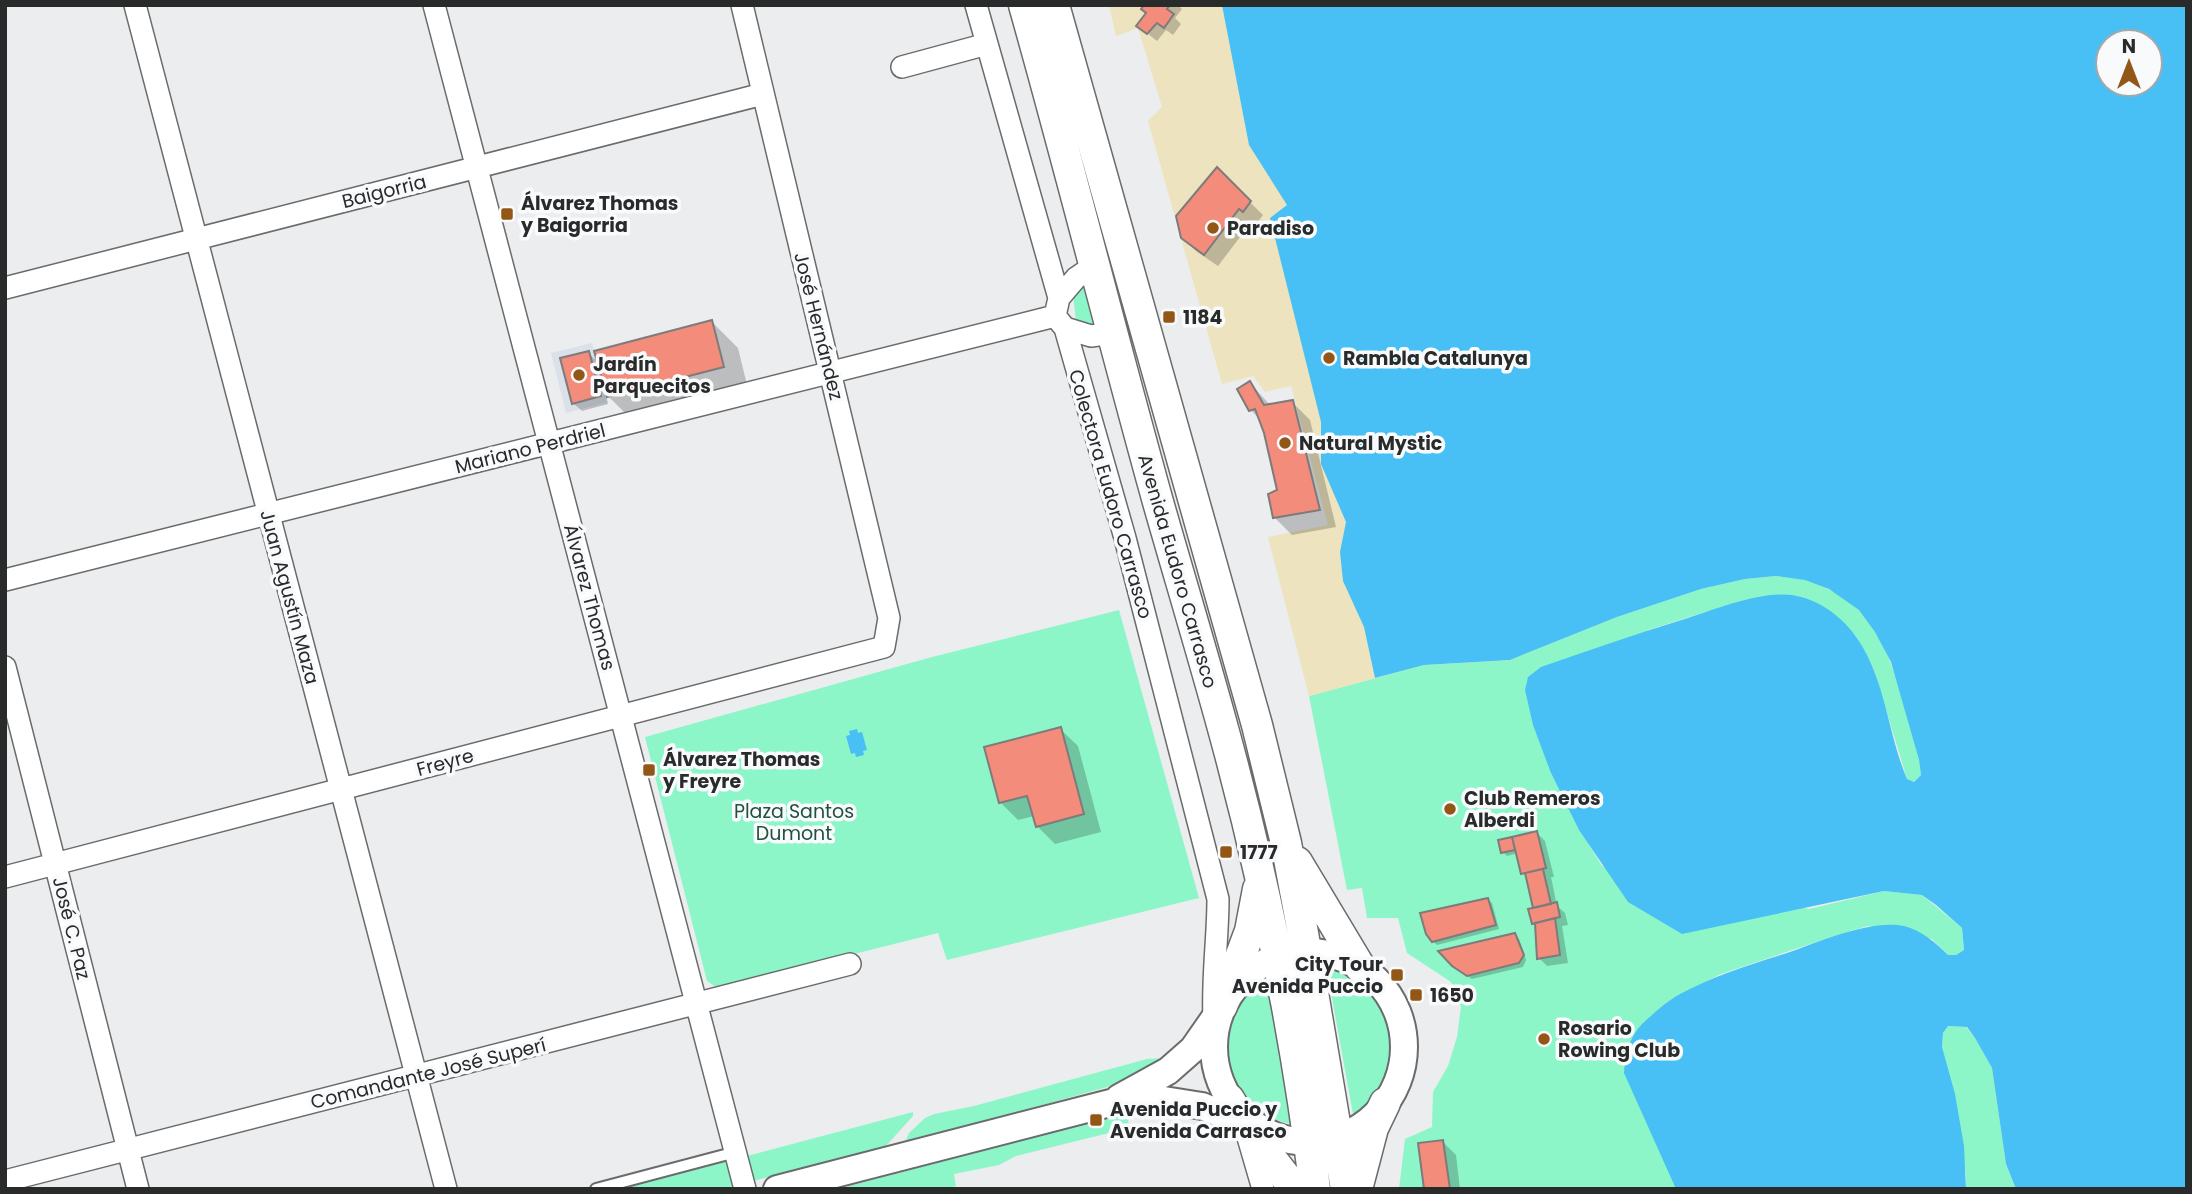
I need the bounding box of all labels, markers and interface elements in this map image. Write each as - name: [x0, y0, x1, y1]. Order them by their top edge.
- north arrow: [2094, 28, 2164, 98]
- text: N: [2122, 33, 2136, 60]
- street label: Baigorria: [339, 168, 429, 215]
- place label: Álvarez Thomas y Baigorria: [520, 190, 678, 239]
- marker: Álvarez Thomas y Baigorria: [499, 206, 515, 222]
- place label: Paradiso: [1227, 215, 1314, 242]
- marker: Paradiso: [1205, 220, 1221, 236]
- street label: José Hernández: [787, 249, 850, 403]
- place label: 1184: [1183, 304, 1223, 331]
- marker: 1184: [1161, 309, 1177, 325]
- place label: Rambla Catalunya: [1343, 345, 1528, 372]
- marker: Rambla Catalunya: [1321, 350, 1337, 366]
- place label: Jardín Parquecitos: [593, 351, 711, 400]
- street label: Colectora Eudoro Carrasco: [1062, 366, 1159, 622]
- marker: Jardín Parquecitos: [571, 367, 587, 383]
- street label: Mariano Perdriel: [452, 417, 608, 480]
- place label: Natural Mystic: [1299, 430, 1442, 457]
- marker: Natural Mystic: [1277, 435, 1293, 451]
- street label: Avenida Eudoro Carrasco: [1131, 451, 1224, 691]
- street label: Juan Agustín Maza: [253, 507, 326, 687]
- street label: Álvarez Thomas: [557, 521, 622, 673]
- street label: Freyre: [414, 742, 477, 783]
- place label: Álvarez Thomas y Freyre: [662, 746, 820, 795]
- marker: Álvarez Thomas y Freyre: [641, 762, 657, 778]
- place label: Club Remeros Alberdi: [1464, 785, 1601, 834]
- park label: Plaza Santos Dumont: [734, 798, 854, 847]
- marker: Club Remeros Alberdi: [1442, 801, 1458, 817]
- place label: 1777: [1240, 839, 1278, 866]
- marker: 1777: [1218, 844, 1234, 860]
- street label: José C. Paz: [46, 874, 97, 982]
- place label: City Tour Avenida Puccio: [1232, 951, 1383, 1000]
- marker: City Tour Avenida Puccio: [1389, 967, 1405, 983]
- place label: 1650: [1430, 982, 1474, 1009]
- marker: 1650: [1408, 987, 1424, 1003]
- place label: Rosario Rowing Club: [1558, 1015, 1680, 1064]
- street label: Comandante José Superí: [308, 1031, 549, 1116]
- marker: Rosario Rowing Club: [1536, 1031, 1552, 1047]
- place label: Avenida Puccio y Avenida Carrasco: [1110, 1096, 1287, 1145]
- marker: Avenida Puccio y Avenida Carrasco: [1088, 1112, 1104, 1128]

